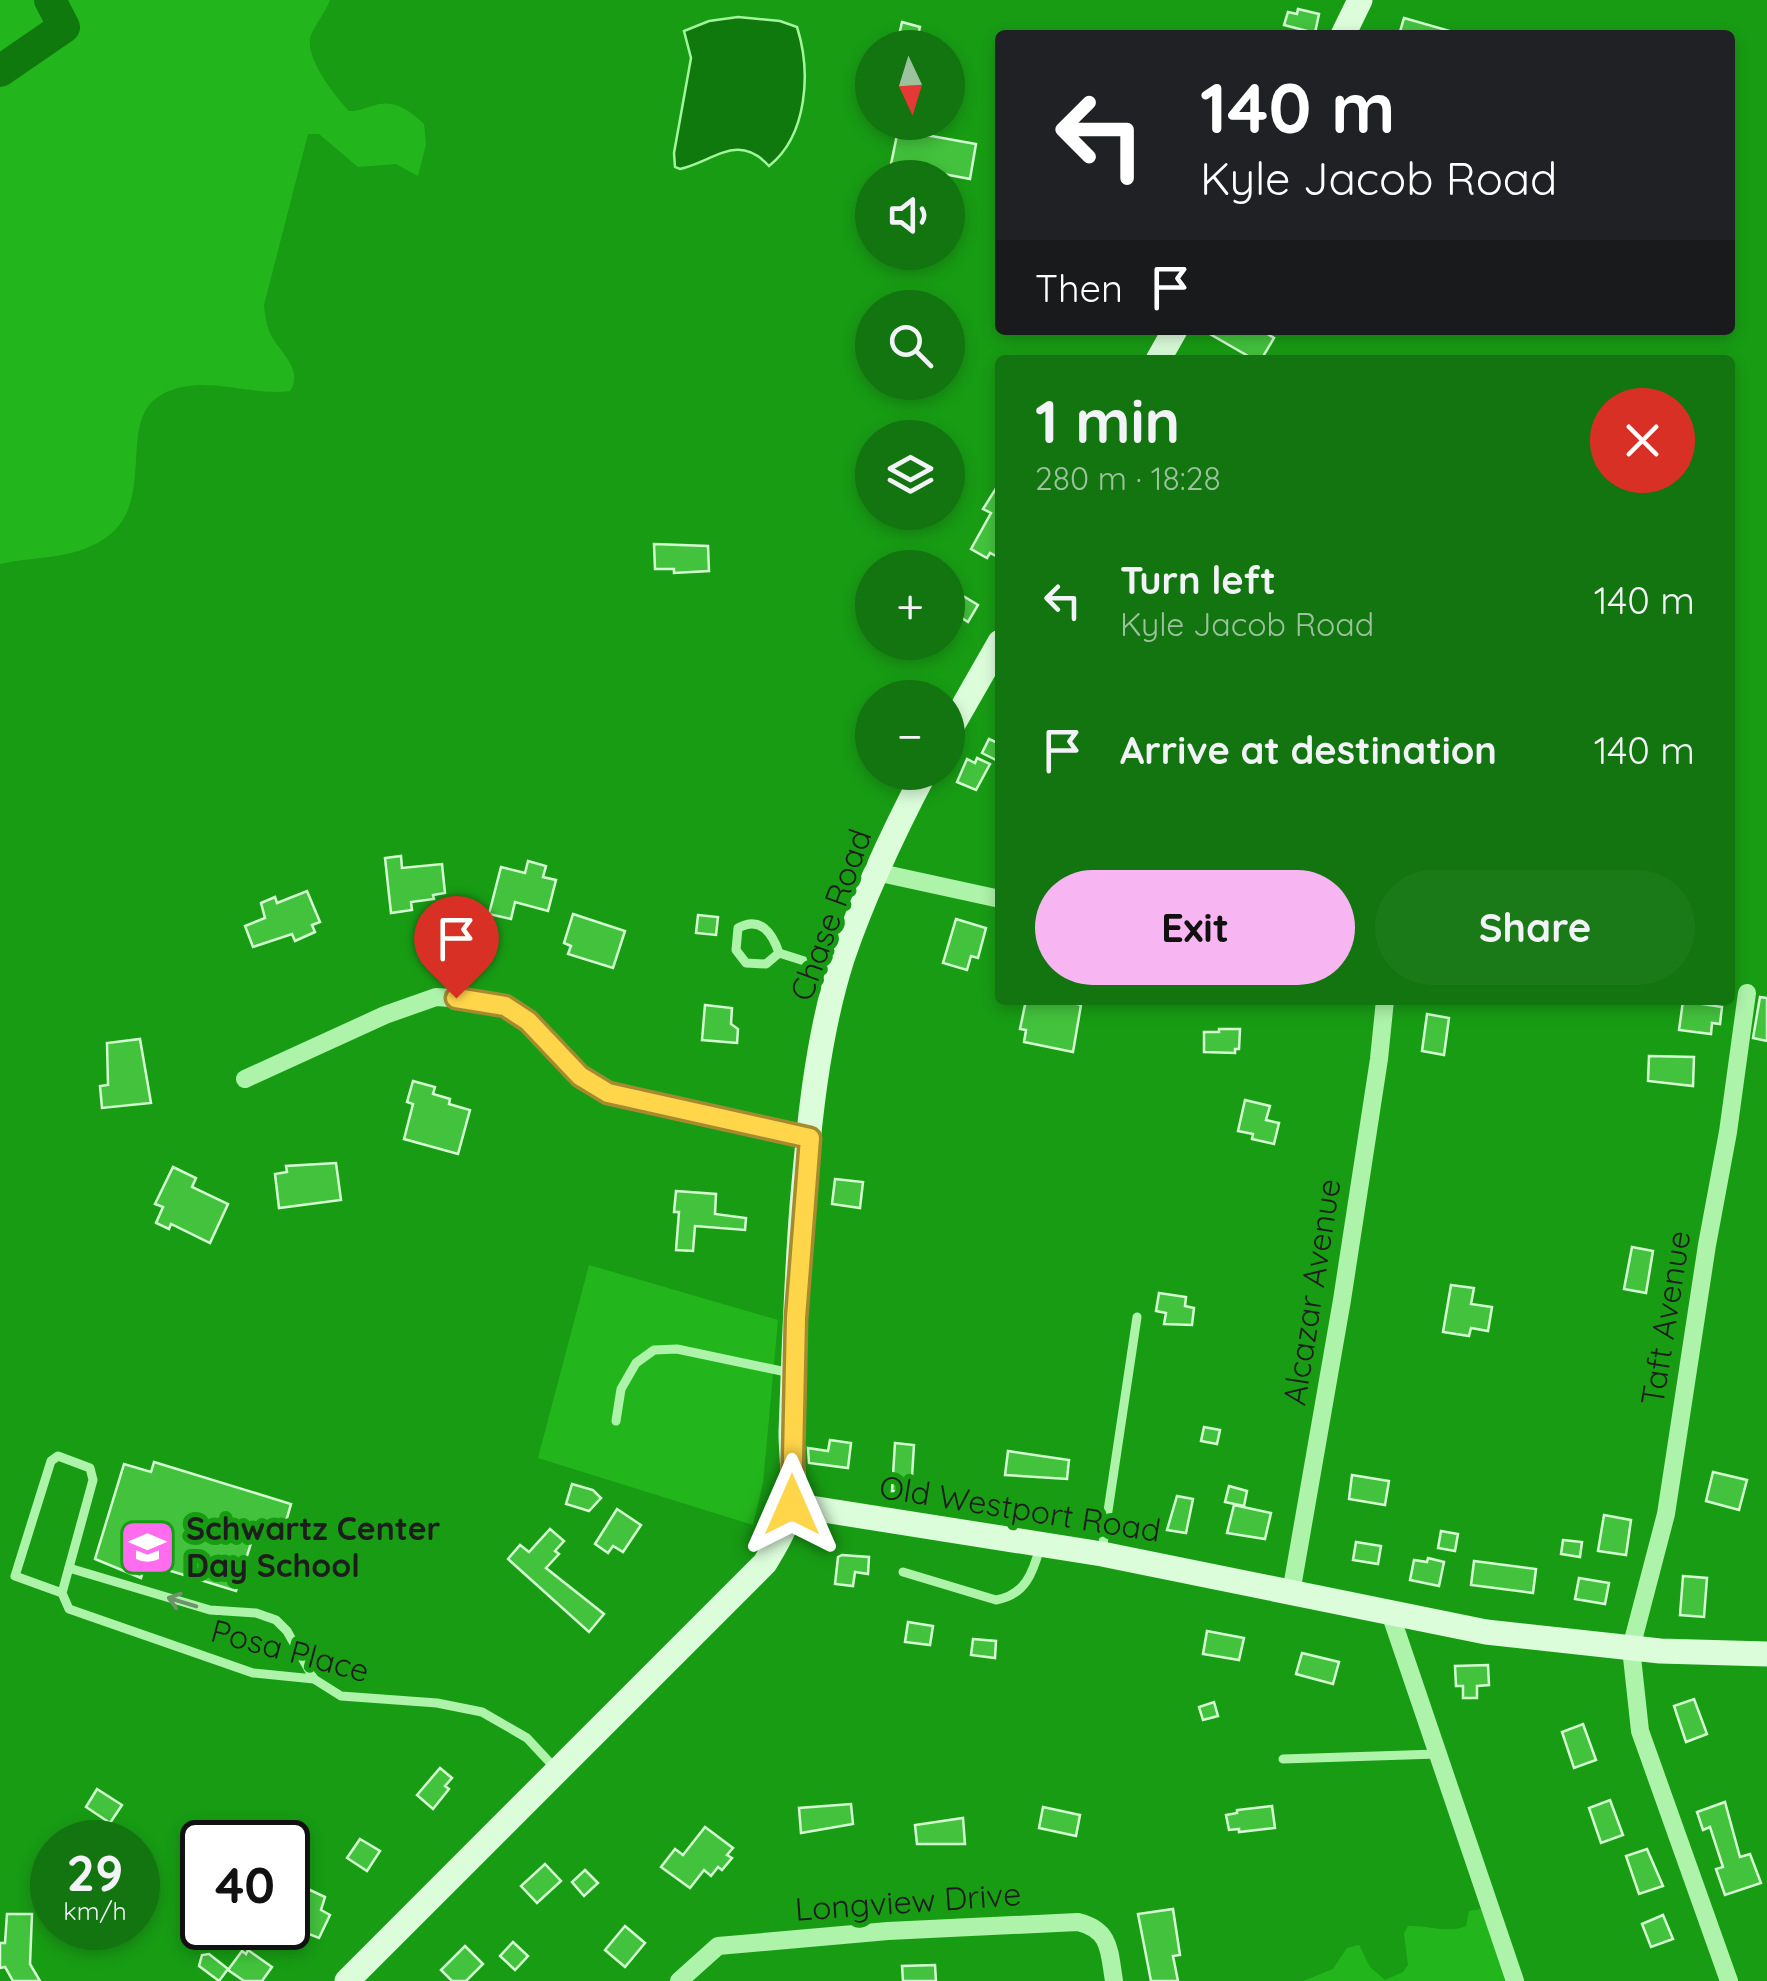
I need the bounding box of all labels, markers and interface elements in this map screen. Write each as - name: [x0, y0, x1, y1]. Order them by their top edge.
- north arrow: [855, 30, 965, 140]
- map controls: [855, 30, 965, 790]
- text: 140 m: [1200, 63, 1396, 151]
- icon: left: [1035, 70, 1165, 200]
- text: Kyle Jacob Road: [1200, 150, 1557, 206]
- button: sound: [855, 160, 965, 270]
- icon: arrive: [1143, 260, 1198, 315]
- text: Then: [1035, 264, 1123, 312]
- button: search: [855, 290, 965, 400]
- text: 1 min: [1035, 383, 1180, 458]
- button: close: [1590, 388, 1695, 493]
- button: layers: [855, 420, 965, 530]
- text: 280 m · 18:28: [1035, 458, 1221, 498]
- button: +: [855, 550, 965, 660]
- text: Turn left: [1120, 556, 1276, 604]
- icon: left: [1035, 573, 1090, 628]
- text: 140 m: [1594, 576, 1695, 624]
- text: Kyle Jacob Road: [1120, 604, 1374, 644]
- button: −: [855, 680, 965, 790]
- icon: arrive: [1035, 723, 1090, 778]
- text: Arrive at destination: [1120, 726, 1497, 774]
- text: 140 m: [1594, 726, 1695, 774]
- street label: Chase Road: [781, 823, 880, 1006]
- button: Exit: [1035, 870, 1355, 985]
- button: Share: [1375, 870, 1695, 985]
- pin: [414, 896, 499, 999]
- icon: arrive: [429, 911, 484, 966]
- street label: Alcazar Avenue: [1273, 1176, 1349, 1408]
- street label: Taft Avenue: [1631, 1228, 1699, 1408]
- position arrow: [740, 1453, 844, 1557]
- street label: Old Westport Road: [877, 1466, 1164, 1550]
- place label: Schwartz Center Day School: [186, 1508, 441, 1585]
- school or university icon: Schwartz Center Day School: [117, 1517, 177, 1577]
- one-way arrow: [167, 1592, 198, 1610]
- street label: Posa Place: [207, 1610, 374, 1690]
- speed limit sign: 40: [180, 1820, 310, 1950]
- text: 29: [67, 1841, 123, 1904]
- street label: Longview Drive: [794, 1873, 1022, 1929]
- text: km/h: [63, 1895, 127, 1926]

